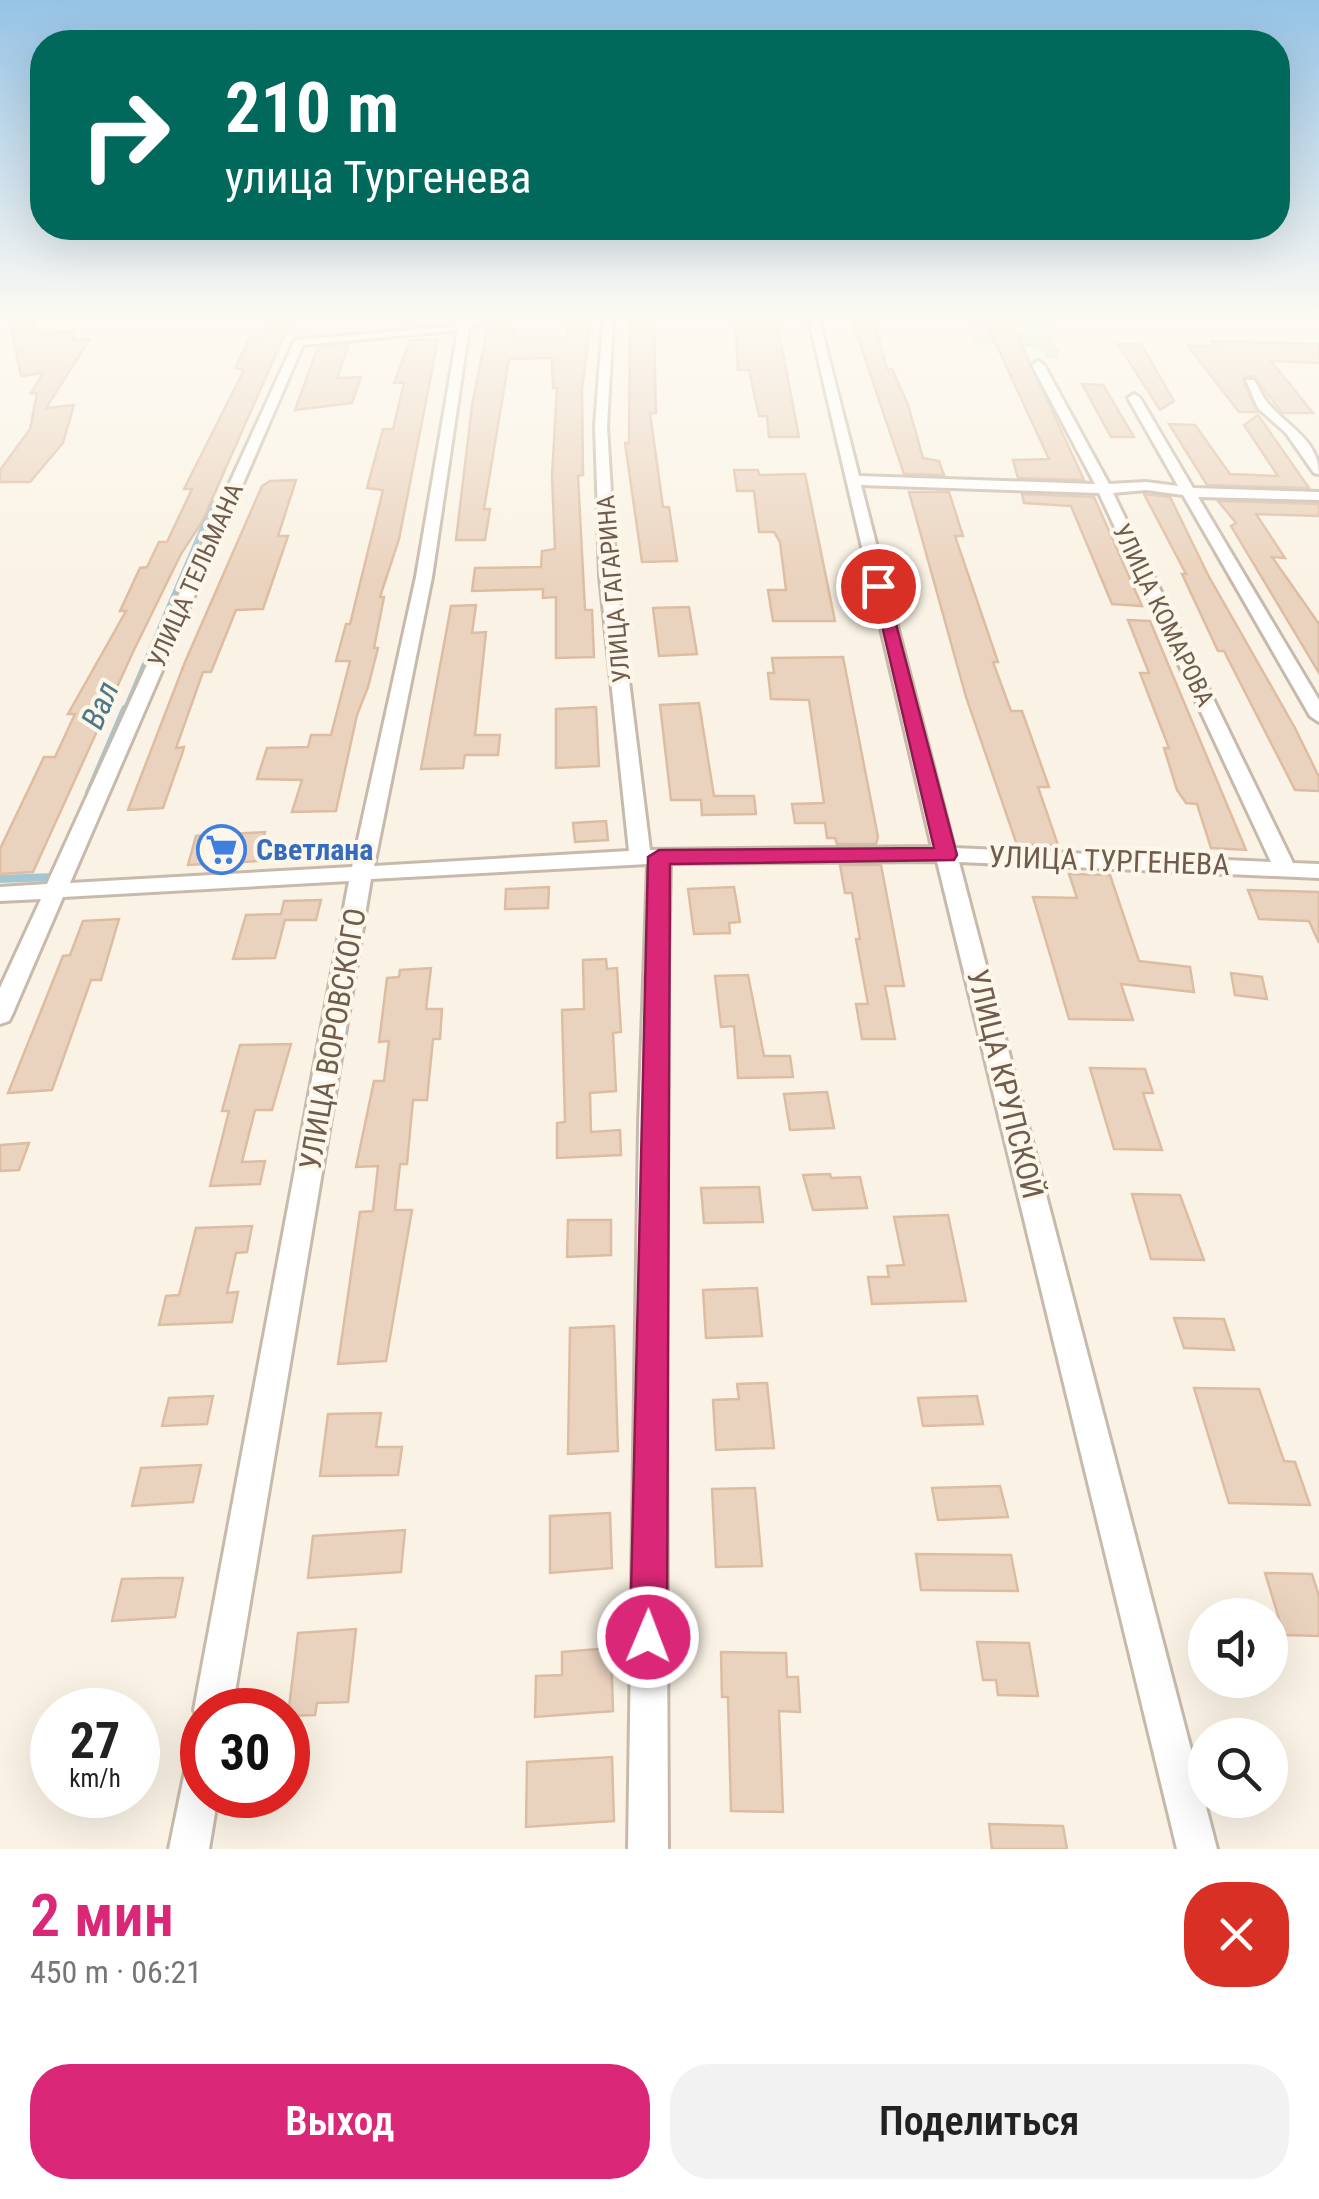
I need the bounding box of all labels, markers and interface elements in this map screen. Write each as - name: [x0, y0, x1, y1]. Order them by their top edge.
- text: 210 m: [225, 67, 399, 149]
- icon: right: [60, 70, 190, 200]
- text: улица Тургенева: [225, 151, 532, 204]
- street label: УЛИЦА ТЕЛЬМАНА: [142, 479, 249, 672]
- street label: УЛИЦА ГАГАРИНА: [591, 494, 636, 684]
- street label: УЛИЦА КОМАРОВА: [1107, 519, 1220, 711]
- pin: [836, 544, 921, 629]
- icon: arrive: [851, 559, 906, 614]
- water label: Вал: [73, 676, 127, 734]
- supermarket icon: Светлана: [195, 824, 247, 876]
- place label: Светлана: [256, 832, 373, 867]
- street label: УЛИЦА ТУРГЕНЕВА: [988, 839, 1230, 882]
- street label: УЛИЦА ВОРОВСКОГО: [292, 905, 373, 1172]
- street label: УЛИЦА КРУПСКОЙ: [960, 966, 1051, 1202]
- position arrow: [596, 1585, 700, 1689]
- map controls: [1188, 1598, 1288, 1818]
- button: sound: [1188, 1598, 1288, 1698]
- speed limit sign: 30: [180, 1688, 310, 1818]
- text: 27: [70, 1712, 120, 1770]
- button: search: [1188, 1718, 1288, 1818]
- text: km/h: [69, 1764, 121, 1793]
- text: 2 мин: [30, 1880, 174, 1951]
- button: close: [1184, 1882, 1289, 1987]
- text: 450 m · 06:21: [30, 1953, 202, 1991]
- button: Выход: [30, 2064, 650, 2179]
- button: Поделиться: [670, 2064, 1289, 2179]

